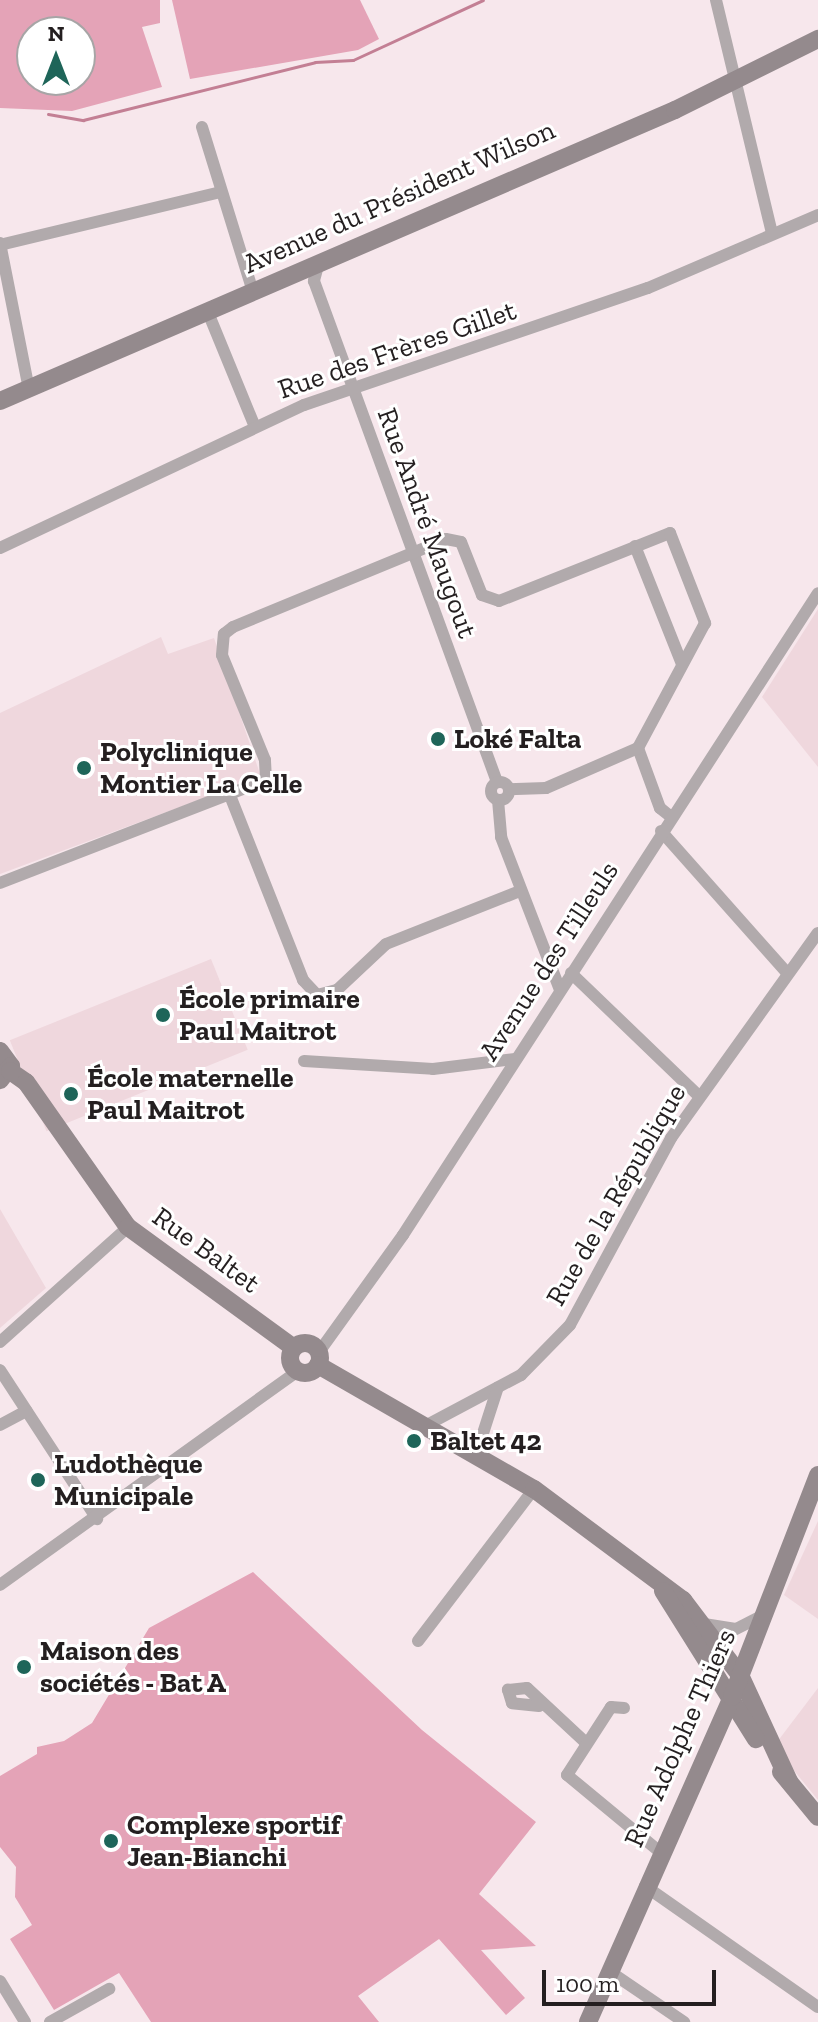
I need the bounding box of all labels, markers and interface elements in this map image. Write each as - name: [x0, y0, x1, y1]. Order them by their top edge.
- north arrow: [16, 16, 96, 96]
- text: N: [48, 20, 64, 47]
- street label: Avenue du Président Wilson: [238, 113, 560, 281]
- street label: Rue des Frères Gillet: [274, 294, 520, 406]
- street label: Rue André Maugout: [370, 403, 484, 643]
- place label: Loké Falta: [454, 722, 581, 756]
- marker: Loké Falta: [429, 730, 447, 748]
- place label: Polyclinique Montier La Celle: [100, 735, 303, 801]
- marker: Polyclinique Montier La Celle: [75, 759, 93, 777]
- street label: Avenue des Tilleuls: [472, 855, 626, 1067]
- place label: École primaire Paul Maitrot: [179, 982, 360, 1048]
- marker: École primaire Paul Maitrot: [154, 1006, 172, 1024]
- place label: École maternelle Paul Maitrot: [87, 1061, 293, 1127]
- street label: Rue de la République: [539, 1078, 693, 1312]
- marker: École maternelle Paul Maitrot: [62, 1085, 80, 1103]
- street label: Rue Baltet: [146, 1200, 266, 1300]
- place label: Baltet 42: [430, 1424, 542, 1458]
- marker: Baltet 42: [405, 1432, 423, 1450]
- place label: Ludothèque Municipale: [54, 1447, 203, 1513]
- marker: Ludothèque Municipale: [29, 1471, 47, 1489]
- street label: Rue Adolphe Thiers: [617, 1623, 743, 1853]
- place label: Maison des sociétés - Bat A: [40, 1634, 227, 1700]
- marker: Maison des sociétés - Bat A: [15, 1658, 33, 1676]
- place label: Complexe sportif Jean-Bianchi: [127, 1808, 340, 1874]
- marker: Complexe sportif Jean-Bianchi: [102, 1832, 120, 1850]
- scale bar: [546, 1954, 720, 2004]
- text: 100 m: [556, 1969, 619, 1998]

